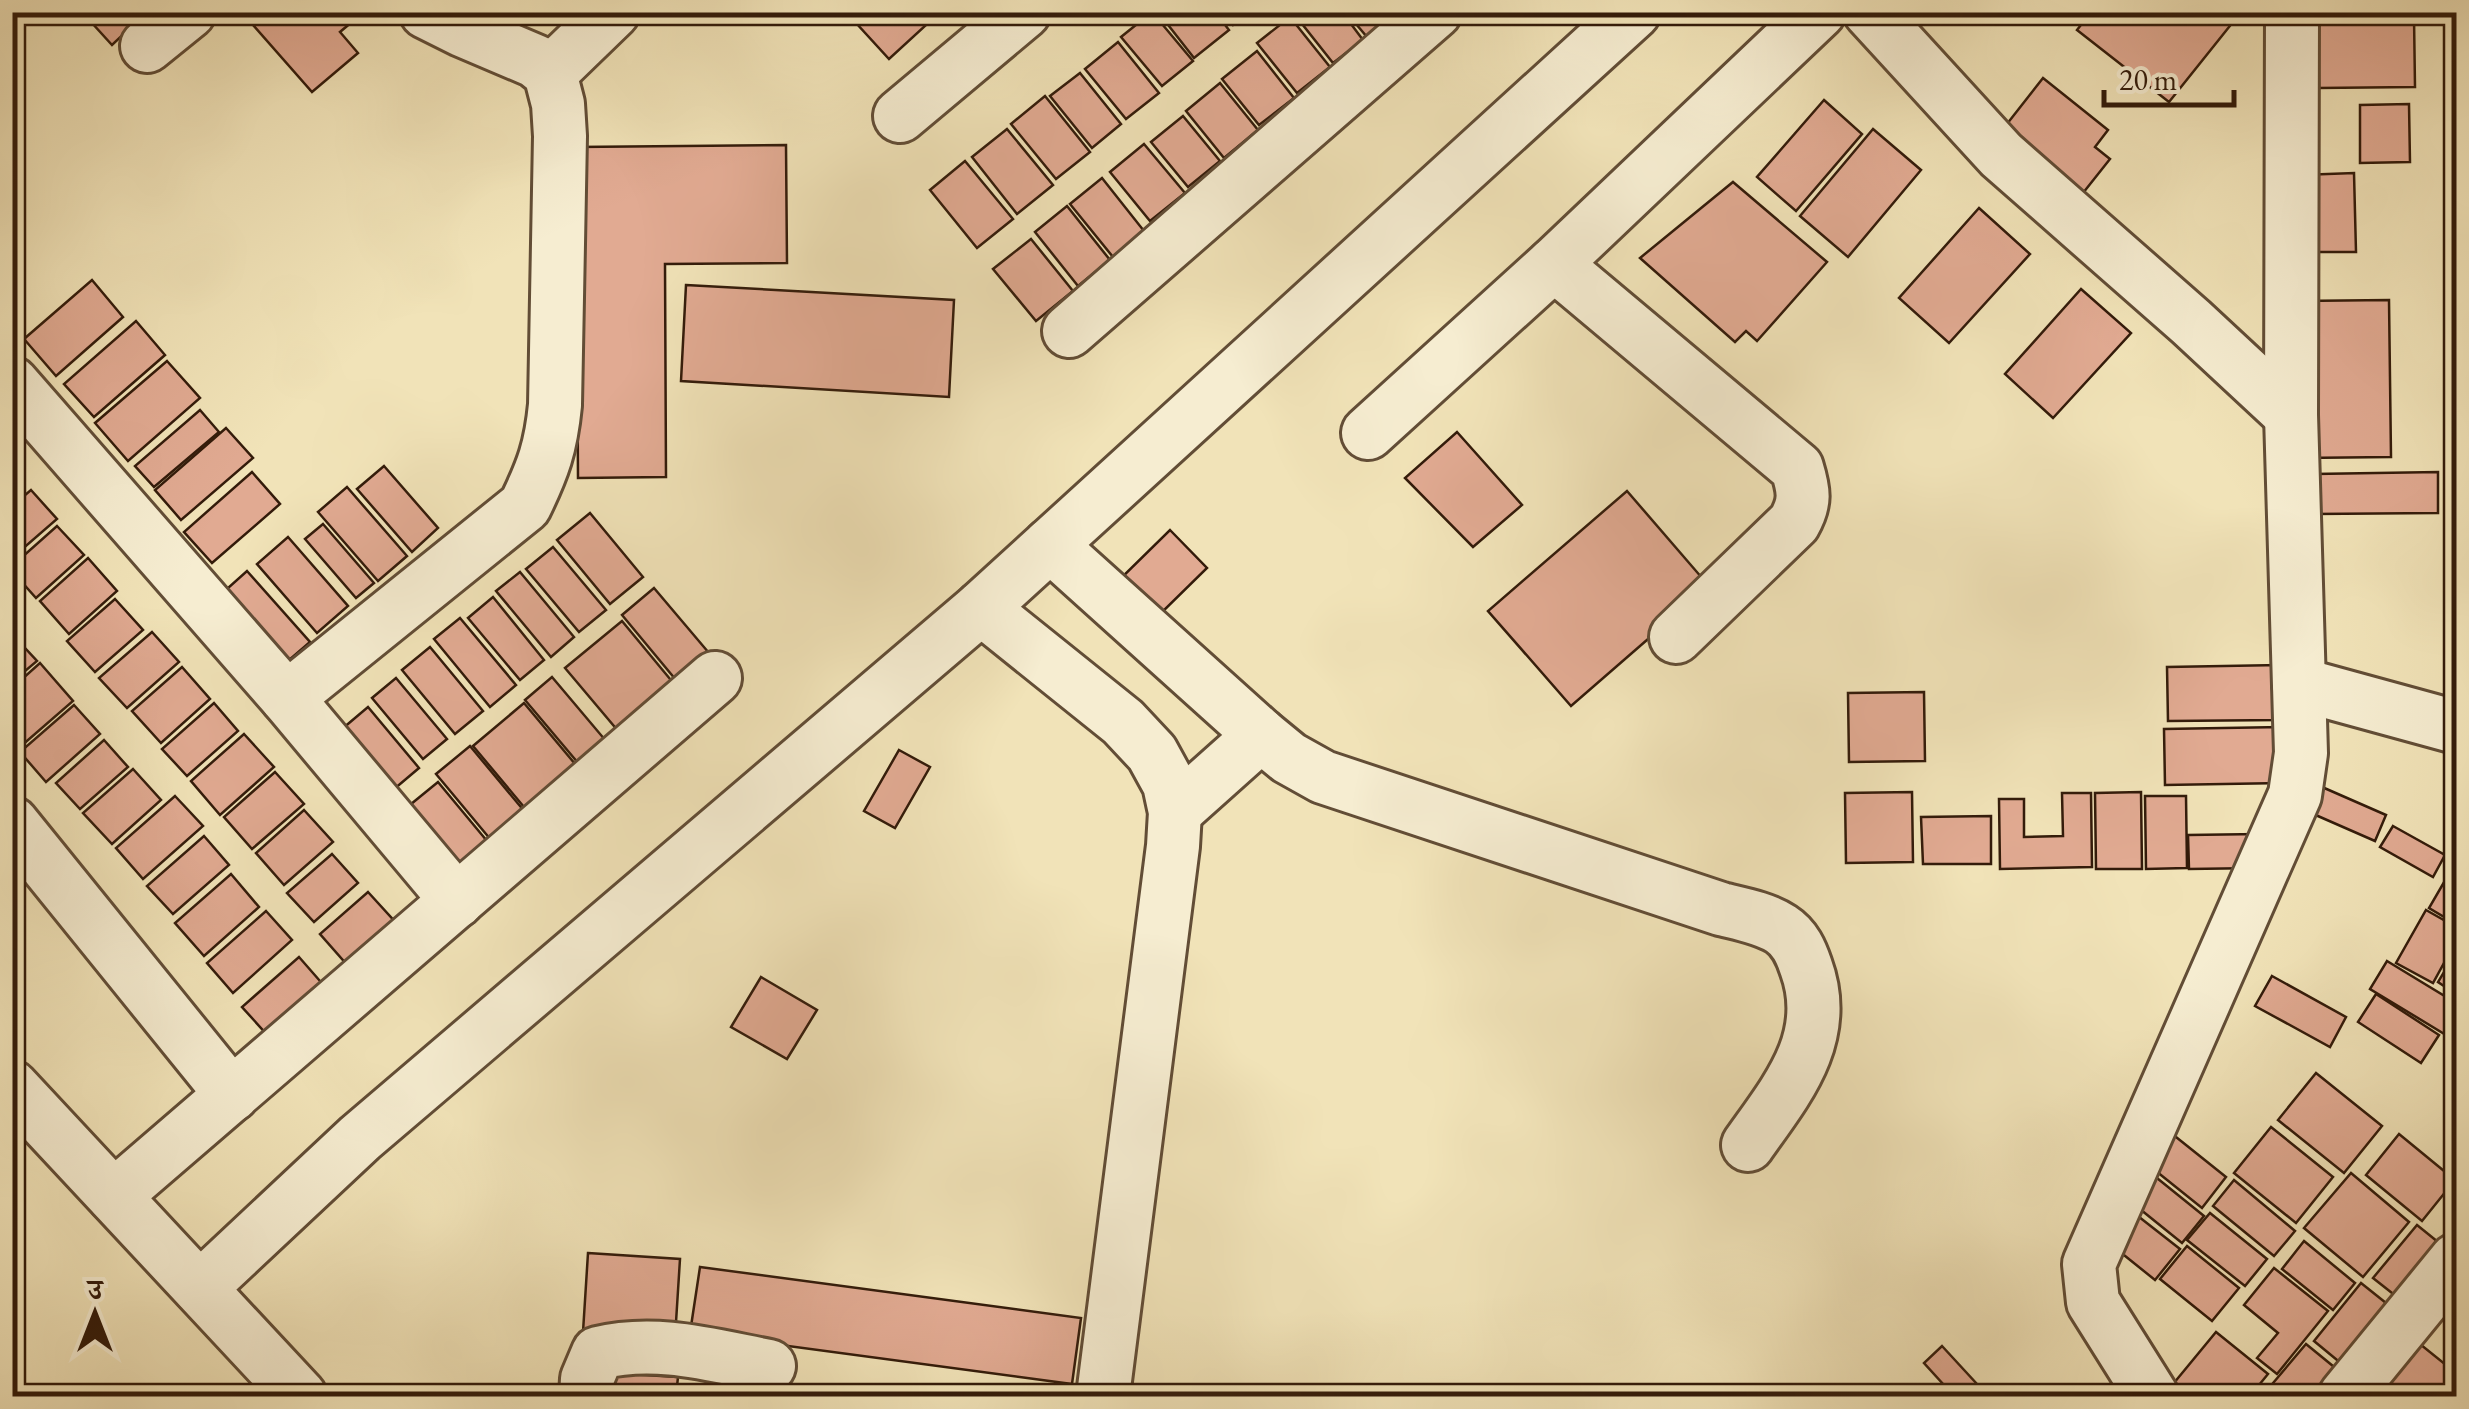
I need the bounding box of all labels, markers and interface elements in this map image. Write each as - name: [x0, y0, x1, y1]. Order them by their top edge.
- scale bar: [2104, 45, 2234, 107]
- text: 20 m: [2119, 60, 2177, 99]
- north arrow: [45, 1264, 145, 1364]
- text: उ: [86, 1271, 104, 1307]

